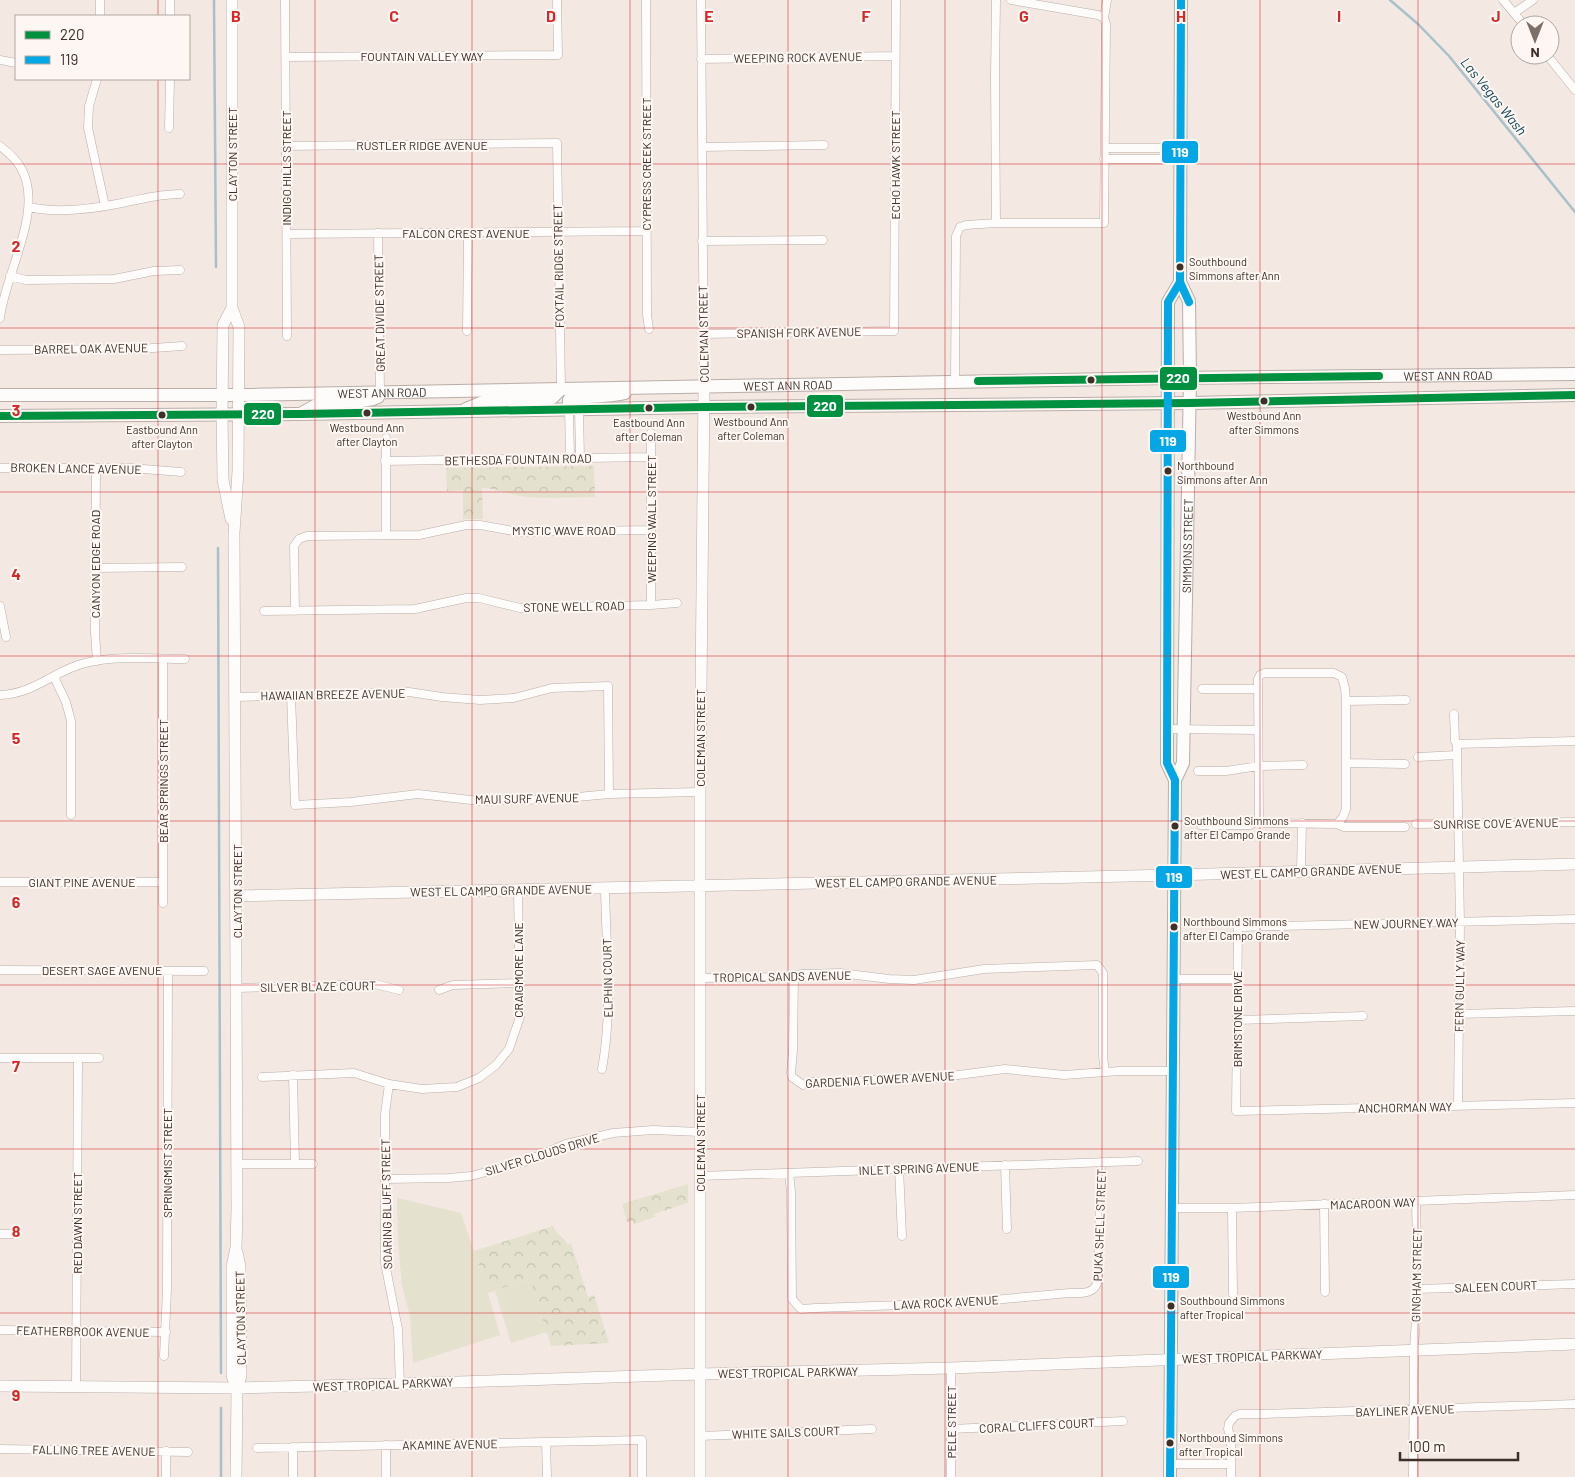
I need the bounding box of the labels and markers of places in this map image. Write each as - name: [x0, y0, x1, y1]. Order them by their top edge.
- place label: Southbound Simmons after Ann: [1189, 255, 1280, 282]
- marker: Southbound Simmons after Ann: [1175, 262, 1185, 272]
- unlabelled marker: [1086, 375, 1096, 385]
- marker: Westbound Ann after Simmons: [1259, 396, 1269, 406]
- marker: Westbound Ann after Coleman: [746, 402, 756, 412]
- marker: Eastbound Ann after Coleman: [644, 403, 654, 413]
- marker: Westbound Ann after Clayton: [362, 408, 372, 418]
- place label: Westbound Ann after Simmons: [1227, 409, 1301, 436]
- marker: Eastbound Ann after Clayton: [157, 410, 167, 420]
- place label: Westbound Ann after Coleman: [714, 415, 788, 442]
- place label: Eastbound Ann after Coleman: [613, 416, 685, 443]
- place label: Westbound Ann after Clayton: [330, 421, 404, 448]
- place label: Eastbound Ann after Clayton: [126, 423, 198, 450]
- place label: Northbound Simmons after Ann: [1177, 459, 1268, 486]
- marker: Northbound Simmons after Ann: [1163, 466, 1173, 476]
- place label: Southbound Simmons after El Campo Grande: [1184, 814, 1290, 841]
- marker: Southbound Simmons after El Campo Grande: [1170, 821, 1180, 831]
- place label: Northbound Simmons after El Campo Grande: [1183, 915, 1289, 942]
- marker: Northbound Simmons after El Campo Grande: [1169, 922, 1179, 932]
- place label: Southbound Simmons after Tropical: [1180, 1294, 1285, 1321]
- marker: Southbound Simmons after Tropical: [1166, 1301, 1176, 1311]
- place label: Northbound Simmons after Tropical: [1179, 1431, 1283, 1458]
- marker: Northbound Simmons after Tropical: [1165, 1438, 1175, 1448]

